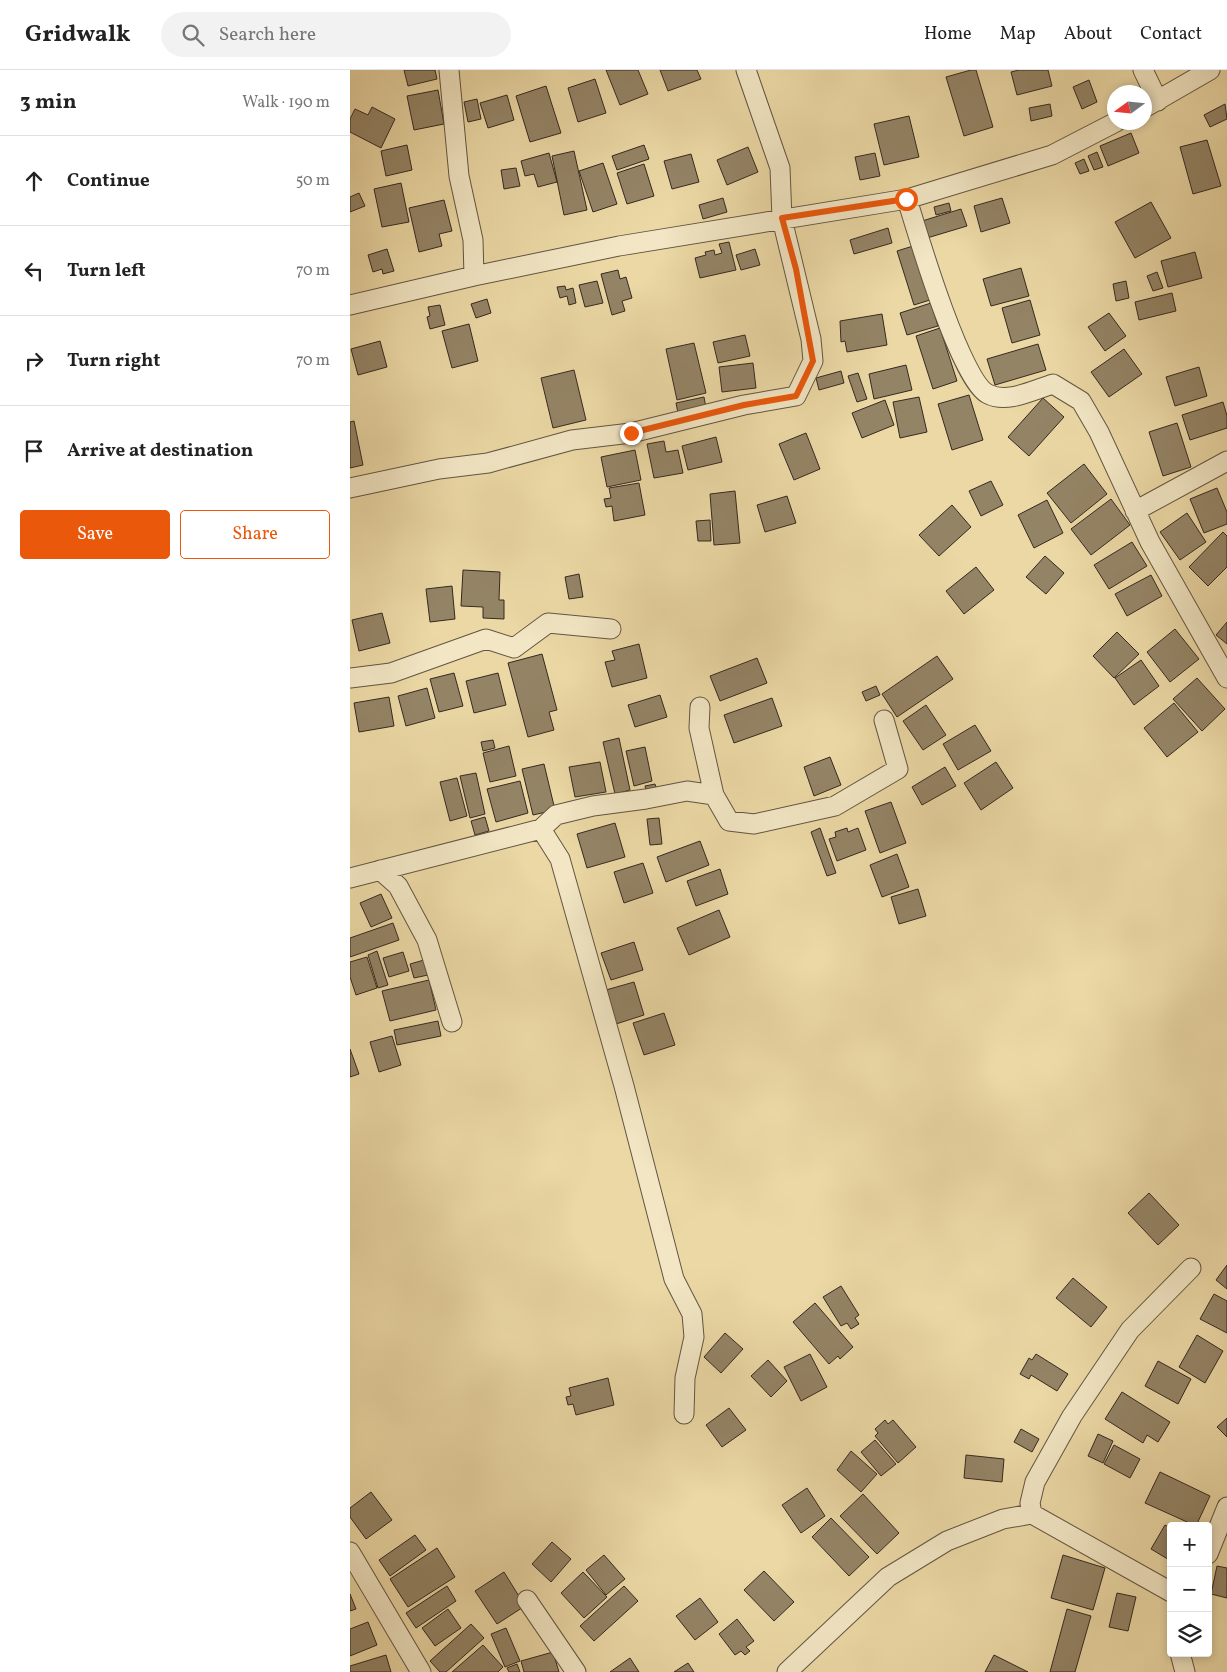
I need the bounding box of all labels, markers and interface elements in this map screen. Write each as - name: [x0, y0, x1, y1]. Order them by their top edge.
- search box: [161, 12, 511, 57]
- text: Gridwalk: [25, 18, 131, 52]
- icon: search: [179, 21, 207, 49]
- text: Search here: [219, 22, 316, 48]
- text: Home: [924, 22, 972, 47]
- text: Map: [1000, 22, 1036, 47]
- text: About: [1064, 22, 1112, 47]
- text: Contact: [1140, 22, 1202, 47]
- north arrow: [1107, 85, 1152, 130]
- text: 3 min: [20, 88, 76, 117]
- text: Walk · 190 m: [242, 92, 330, 114]
- icon: ahead: [20, 167, 48, 195]
- text: Continue: [67, 168, 150, 194]
- text: 50 m: [296, 170, 330, 192]
- route start: [895, 188, 918, 211]
- icon: left: [20, 257, 48, 285]
- text: Turn left: [67, 258, 146, 284]
- text: 70 m: [296, 260, 330, 282]
- icon: right: [20, 347, 48, 375]
- text: Turn right: [67, 348, 160, 374]
- text: 70 m: [296, 350, 330, 372]
- route end: [620, 422, 643, 445]
- icon: arrive: [20, 437, 48, 465]
- text: Arrive at destination: [67, 438, 253, 464]
- button: Save: [20, 510, 170, 559]
- button: Share: [180, 510, 330, 559]
- map controls: [1167, 1522, 1212, 1657]
- button: +: [1167, 1522, 1212, 1567]
- button: −: [1167, 1567, 1212, 1612]
- button: layers: [1167, 1612, 1212, 1657]

